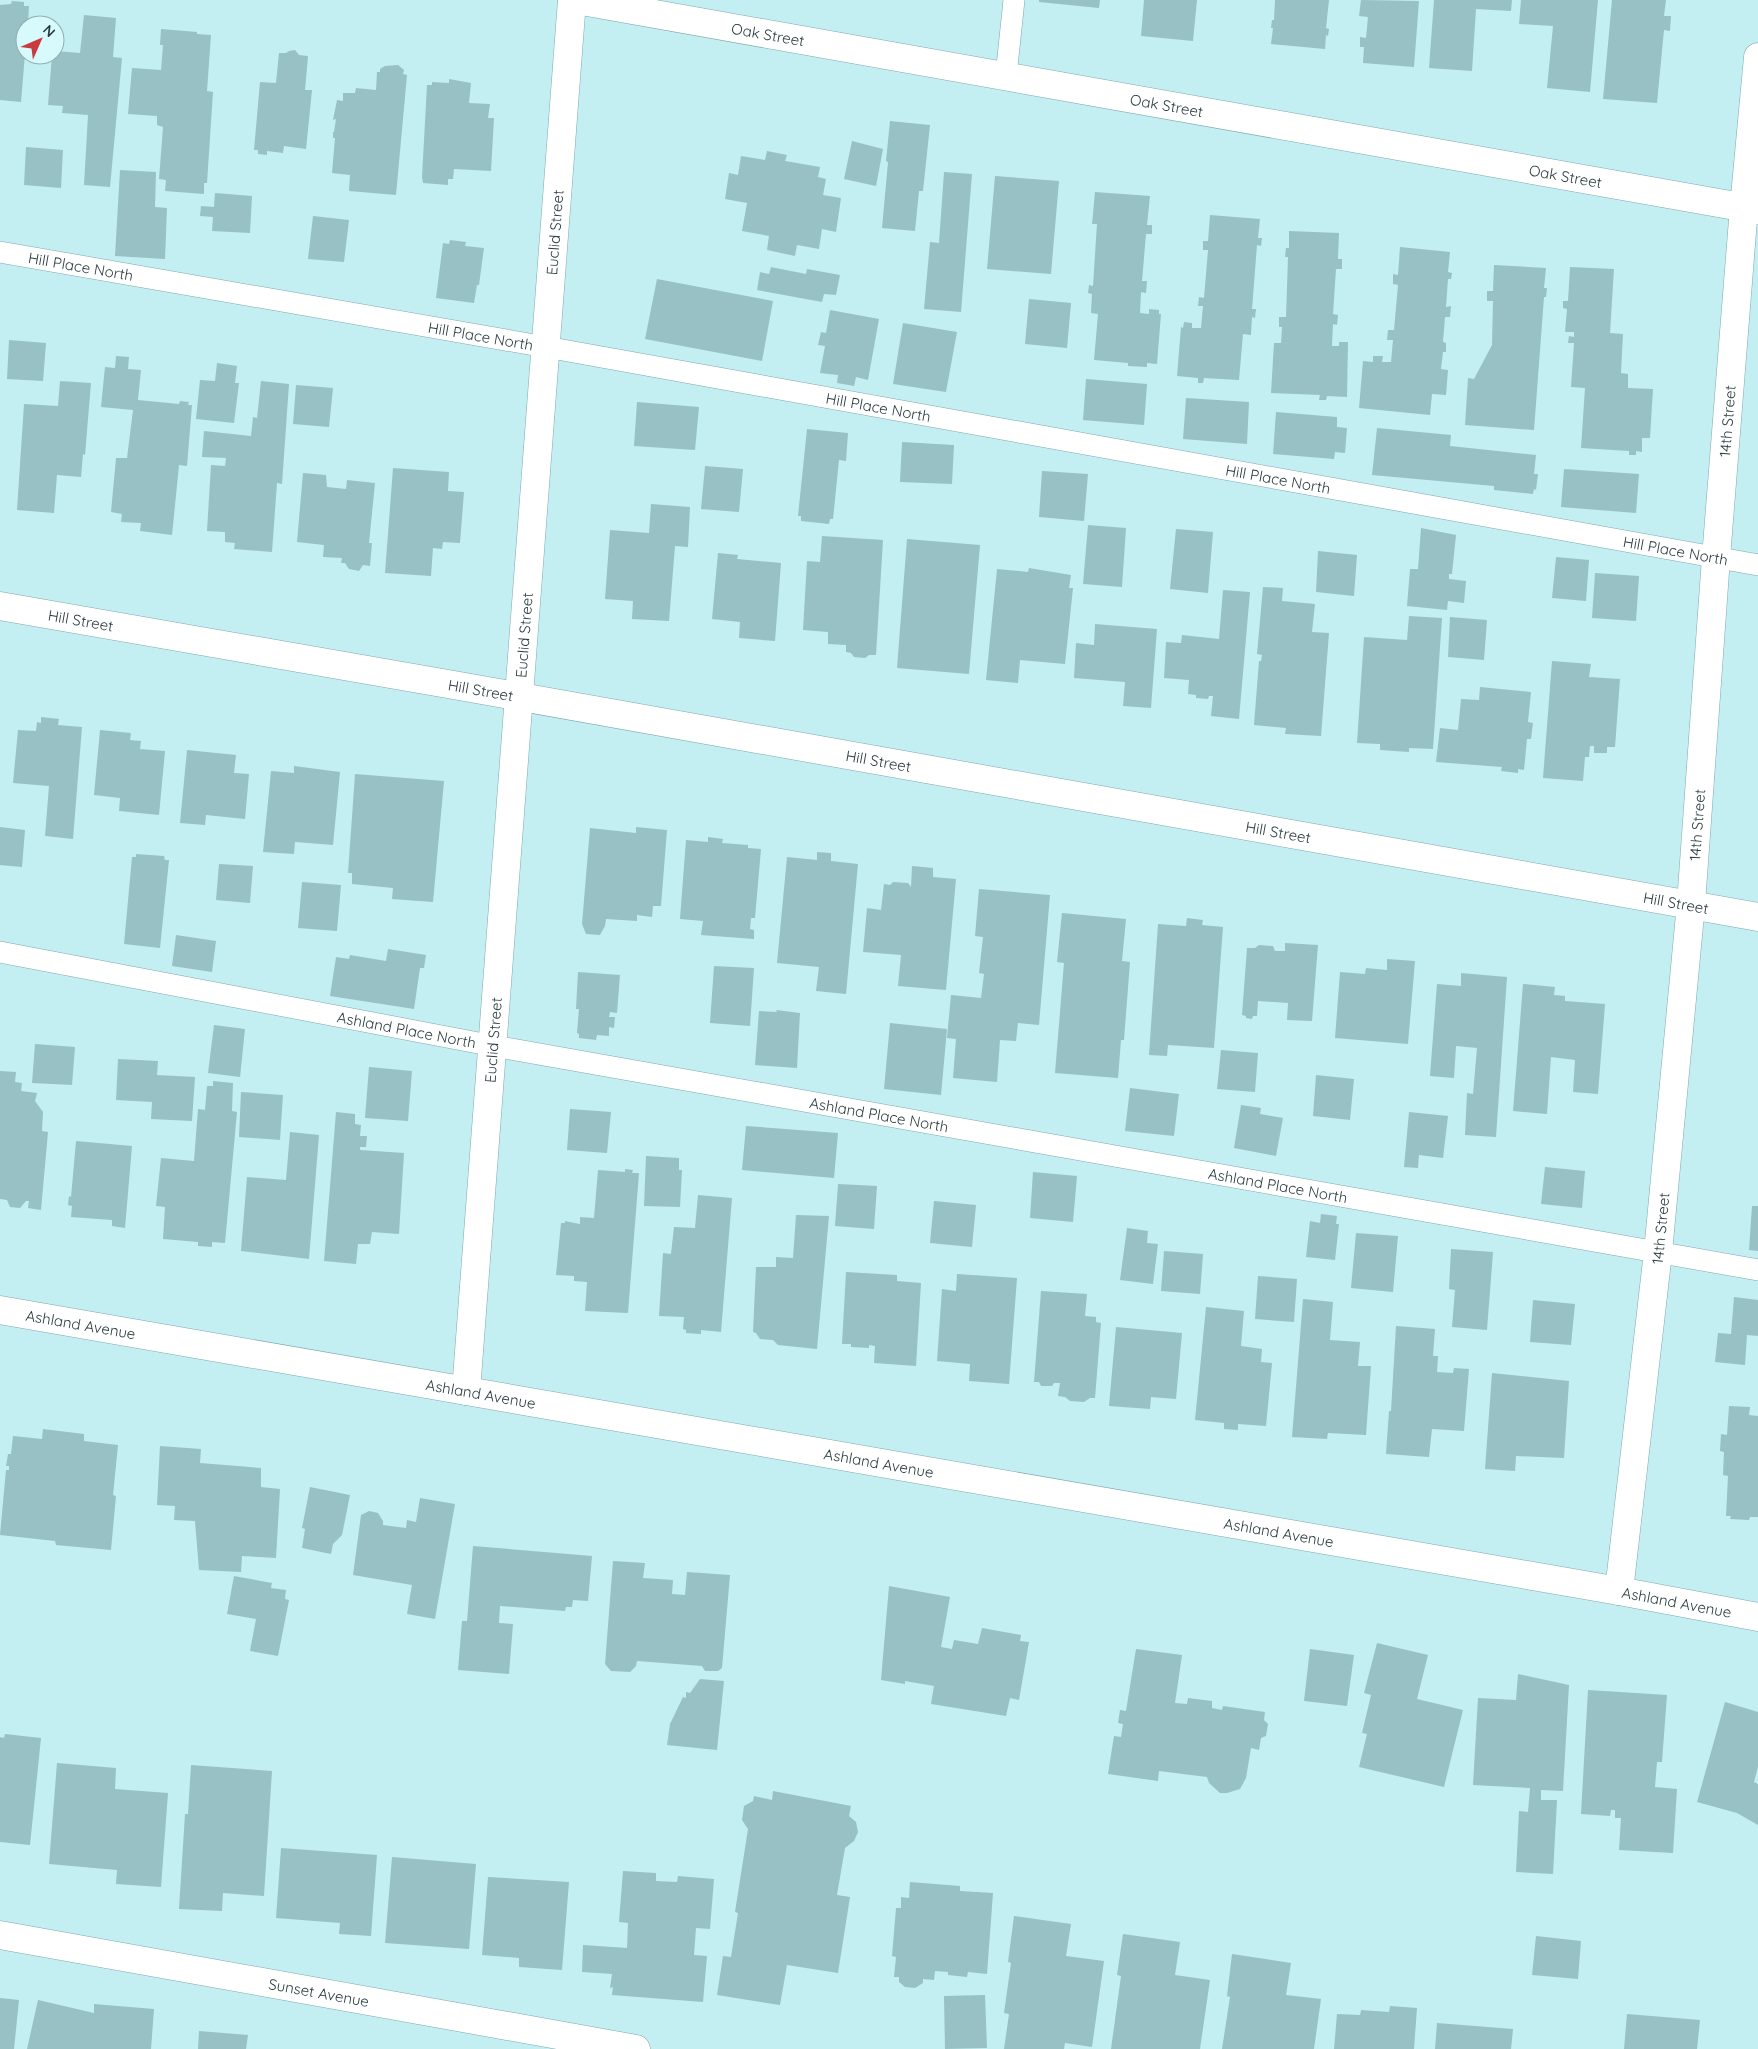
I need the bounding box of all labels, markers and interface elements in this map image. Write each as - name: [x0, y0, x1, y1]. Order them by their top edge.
- north arrow: [15, 15, 65, 65]
- street label: Oak Street: [730, 18, 806, 50]
- text: N: [39, 21, 59, 41]
- street label: Oak Street: [1129, 89, 1205, 121]
- street label: Oak Street: [1528, 160, 1603, 192]
- street label: Euclid Street: [542, 189, 567, 276]
- street label: Hill Place North: [27, 248, 135, 285]
- street label: Hill Place North: [427, 317, 535, 354]
- street label: 14th Street: [1715, 384, 1739, 458]
- street label: Hill Place North: [824, 388, 932, 426]
- street label: Hill Place North: [1224, 460, 1332, 497]
- street label: Hill Place North: [1622, 531, 1730, 569]
- street label: Euclid Street: [511, 592, 536, 679]
- street label: Hill Street: [47, 605, 115, 635]
- street label: Hill Street: [447, 675, 515, 705]
- street label: Hill Street: [844, 745, 913, 776]
- street label: 14th Street: [1685, 788, 1709, 862]
- street label: Hill Street: [1244, 817, 1312, 847]
- street label: Hill Street: [1642, 887, 1710, 918]
- street label: Euclid Street: [480, 997, 505, 1083]
- street label: Ashland Place North: [336, 1007, 478, 1052]
- street label: Ashland Place North: [808, 1093, 950, 1136]
- street label: Ashland Place North: [1207, 1163, 1349, 1207]
- street label: 14th Street: [1647, 1192, 1673, 1265]
- street label: Ashland Avenue: [24, 1305, 137, 1343]
- street label: Ashland Avenue: [424, 1375, 537, 1412]
- street label: Ashland Avenue: [823, 1444, 935, 1481]
- street label: Ashland Avenue: [1223, 1513, 1335, 1551]
- street label: Ashland Avenue: [1620, 1582, 1733, 1621]
- street label: Sunset Avenue: [267, 1974, 371, 2010]

